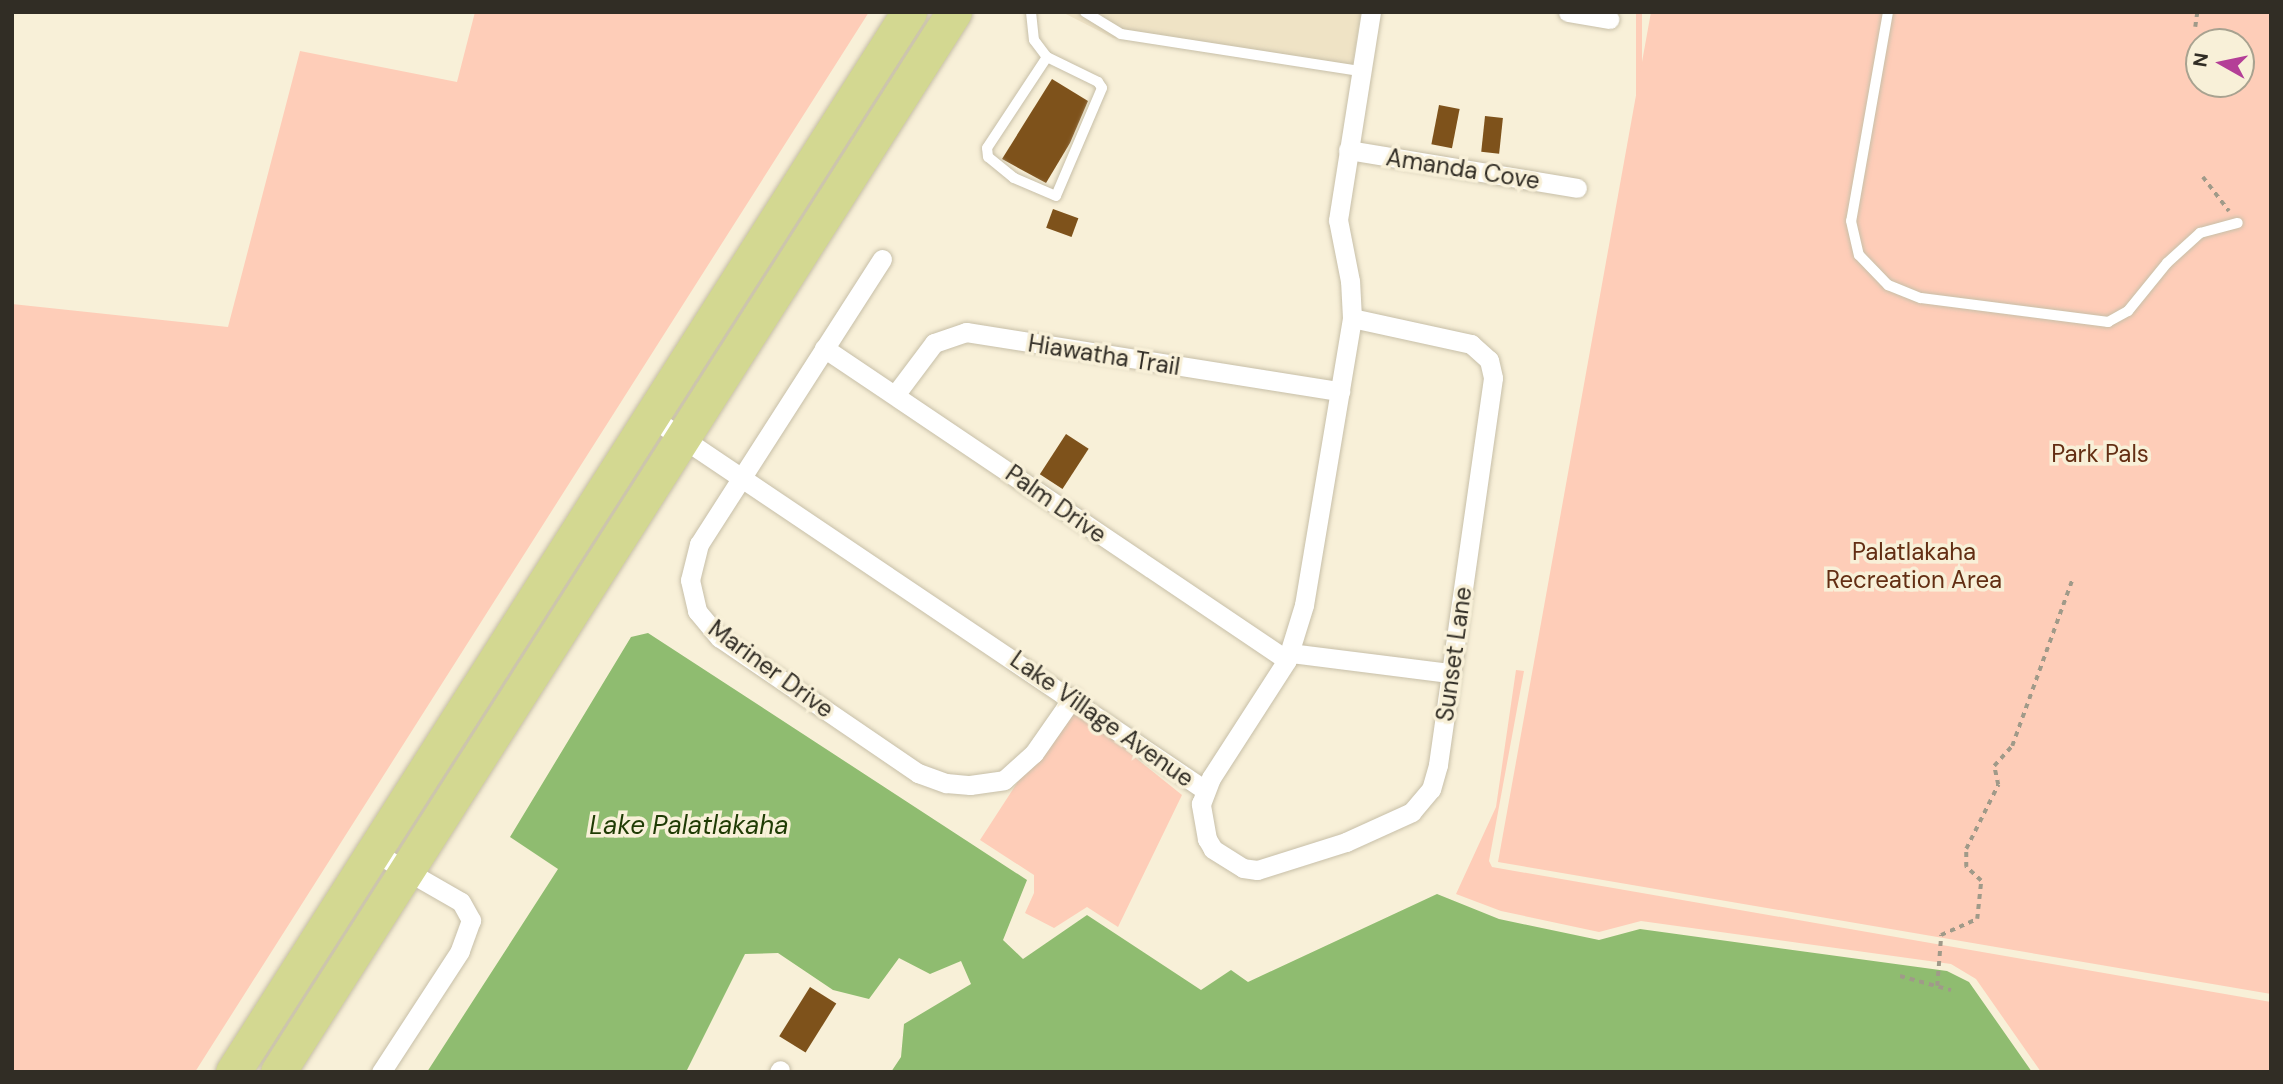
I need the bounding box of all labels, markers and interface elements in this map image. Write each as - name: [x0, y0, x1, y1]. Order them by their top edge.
- north arrow: [2185, 28, 2255, 98]
- text: N: [2187, 51, 2214, 69]
- street label: Amanda Cove: [1384, 143, 1542, 195]
- street label: Hiawatha Trail: [1026, 329, 1182, 381]
- park label: Park Pals: [2051, 440, 2149, 468]
- street label: Palm Drive: [1000, 459, 1112, 549]
- park label: Palatlakaha Recreation Area: [1826, 538, 2002, 594]
- street label: Sunset Lane: [1430, 585, 1478, 723]
- street label: Mariner Drive: [703, 614, 839, 724]
- street label: Lake Village Avenue: [1005, 645, 1199, 793]
- water label: Lake Palatlakaha: [589, 810, 789, 842]

